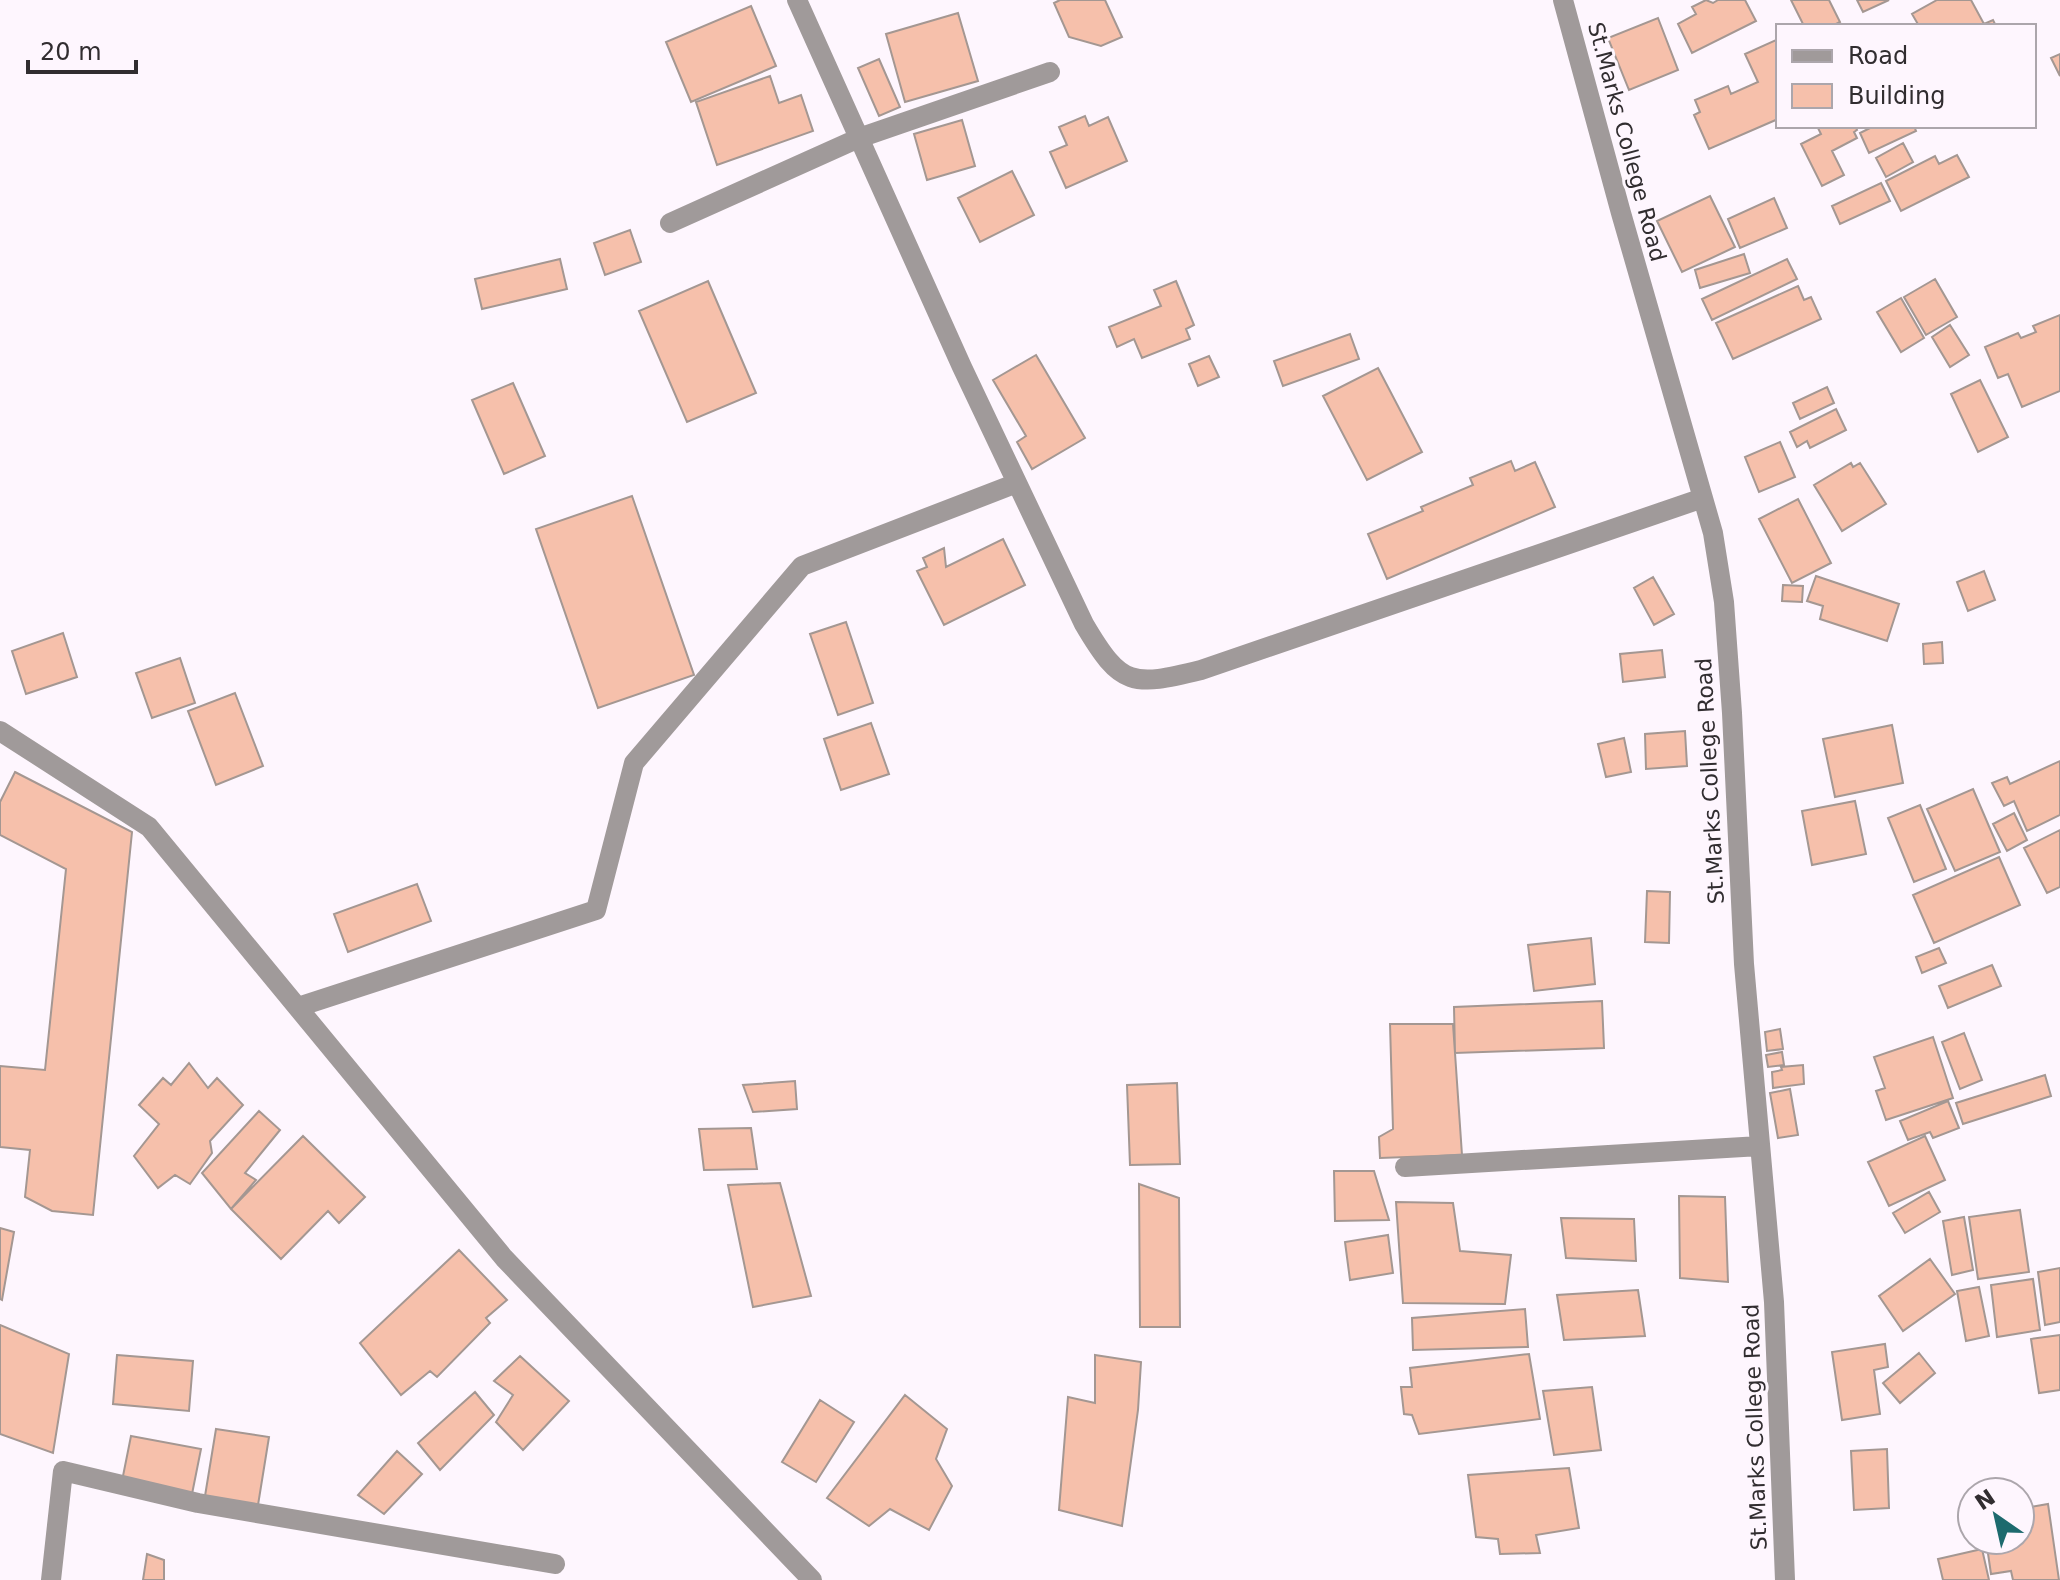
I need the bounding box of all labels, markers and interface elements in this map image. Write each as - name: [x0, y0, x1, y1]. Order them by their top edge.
- street label: St.Marks College Road: [1583, 20, 1671, 264]
- scale bar: [28, 24, 136, 74]
- legend: [1776, 24, 2036, 128]
- text: 20 m: [40, 38, 102, 66]
- text: Road: [1848, 42, 1908, 70]
- text: Building: [1848, 82, 1945, 110]
- street label: St.Marks College Road: [1691, 657, 1729, 905]
- street label: St.Marks College Road: [1738, 1303, 1772, 1551]
- north arrow: [1956, 1476, 2036, 1556]
- text: N: [1970, 1484, 2000, 1515]

